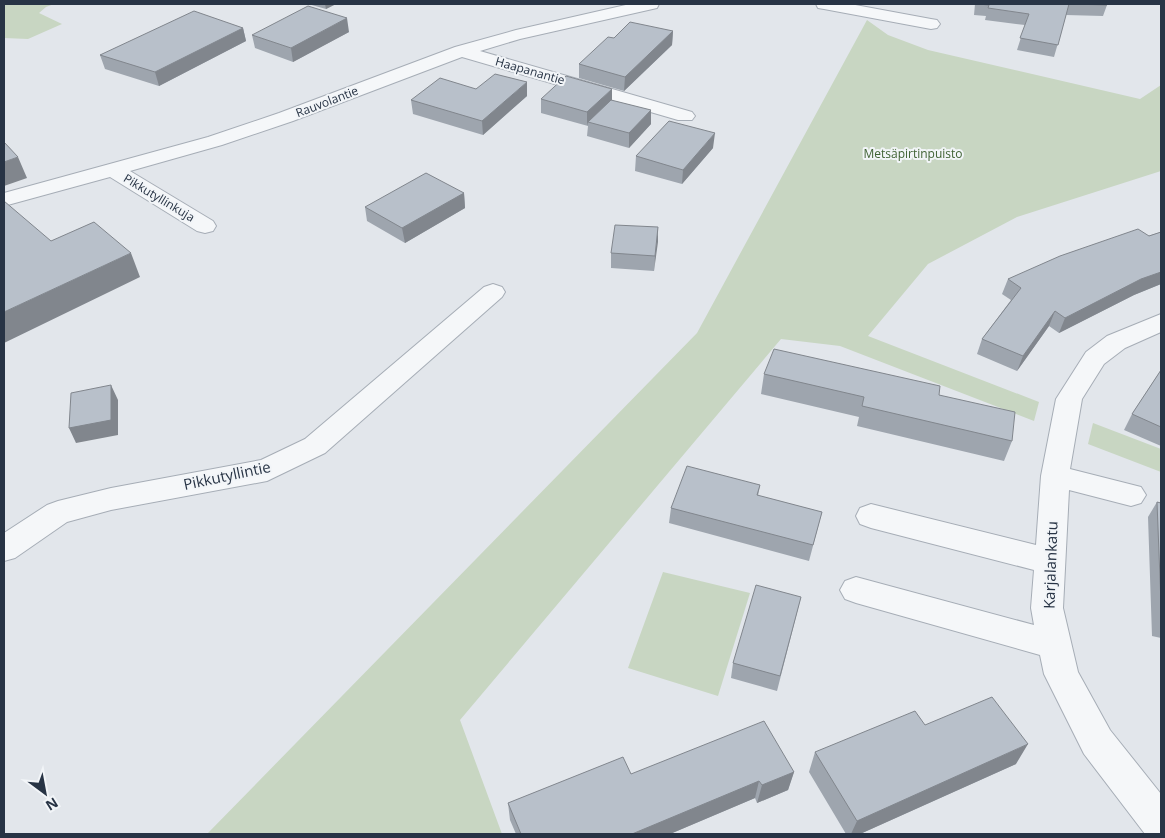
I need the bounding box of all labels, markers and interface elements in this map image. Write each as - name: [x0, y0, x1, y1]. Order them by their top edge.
- street label: Haapanantie: [493, 52, 567, 89]
- street label: Rauvolantie: [293, 82, 361, 121]
- park label: Metsäpirtinpuisto: [863, 145, 963, 162]
- street label: Pikkutyllinkuja: [120, 170, 198, 226]
- street label: Pikkutyllintie: [181, 456, 272, 494]
- street label: Karjalankatu: [1038, 521, 1062, 609]
- north arrow: [20, 768, 70, 818]
- text: N: [42, 793, 62, 816]

